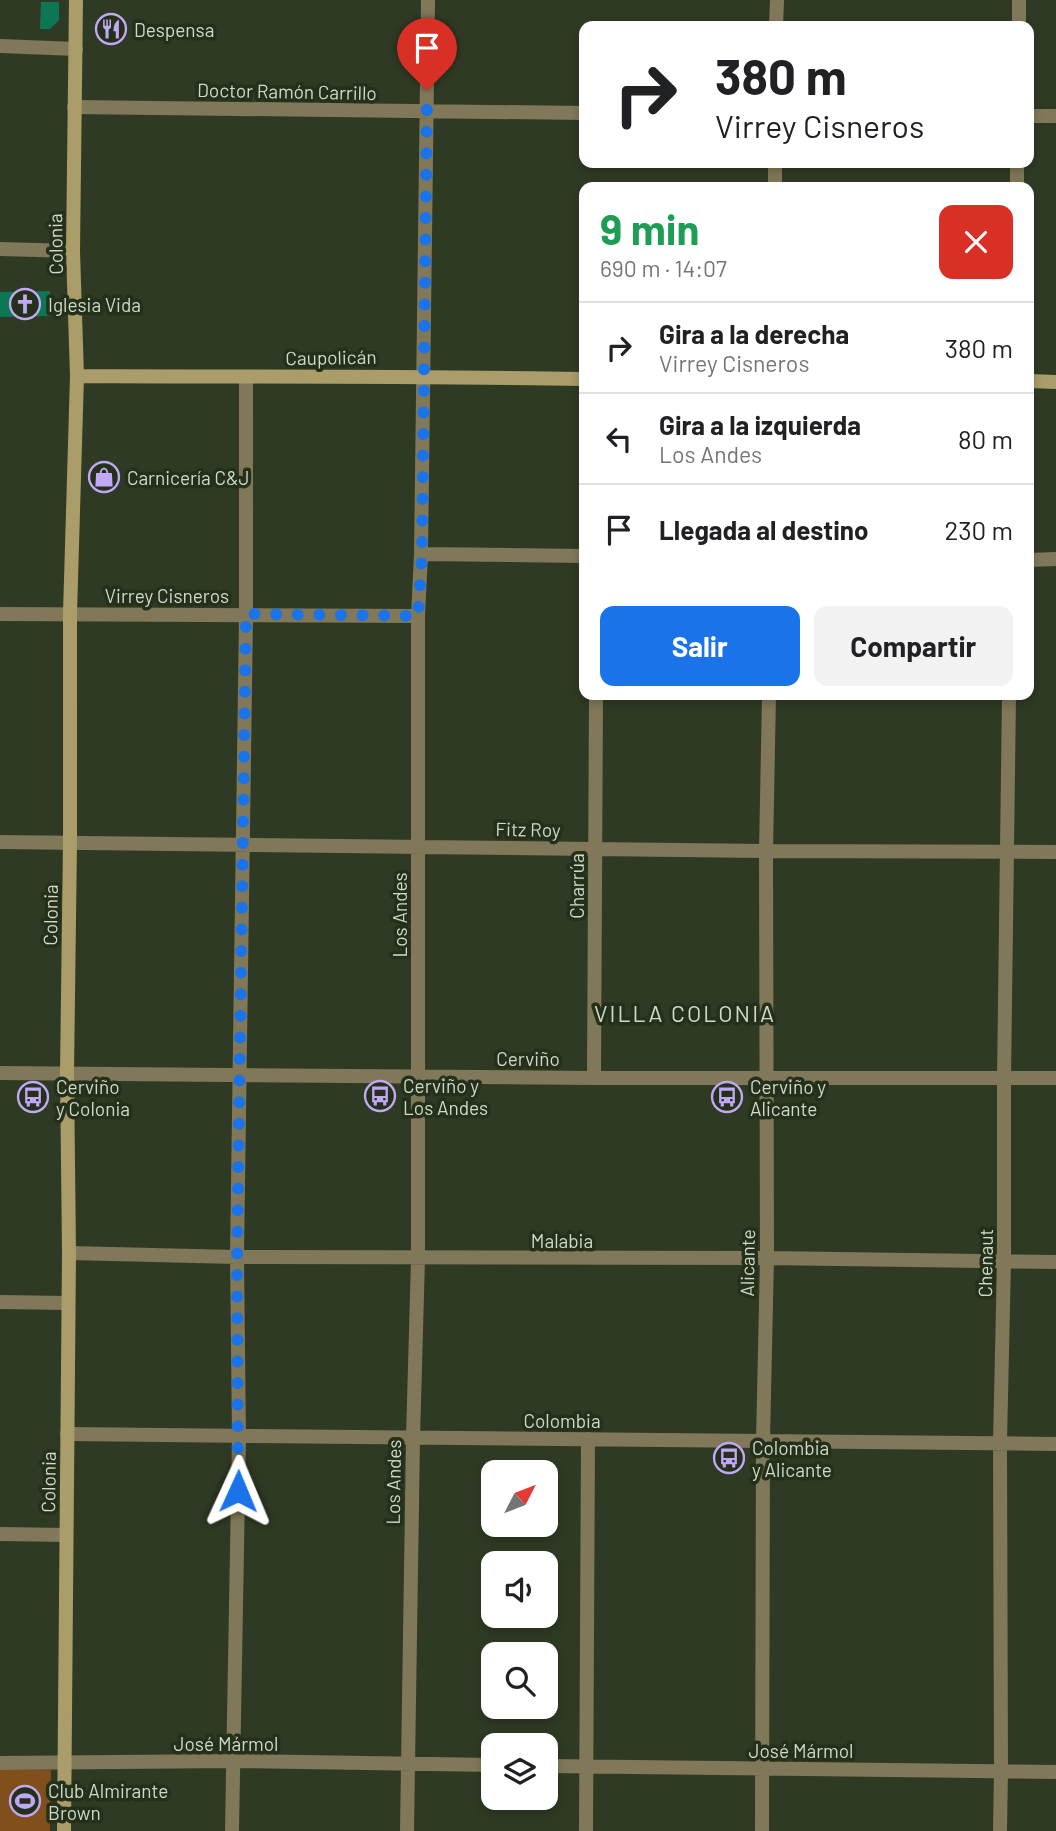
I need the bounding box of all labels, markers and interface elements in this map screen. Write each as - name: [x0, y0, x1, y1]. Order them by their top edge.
- restaurant icon: Despensa: [94, 12, 128, 46]
- place label: Despensa: [134, 18, 214, 41]
- pin: [397, 18, 457, 90]
- icon: arrive: [408, 29, 446, 67]
- text: 380 m: [715, 46, 847, 105]
- icon: right: [600, 49, 691, 140]
- street label: Doctor Ramón Carrillo: [197, 78, 377, 104]
- text: Virrey Cisneros: [715, 106, 924, 144]
- text: 9 min: [600, 203, 699, 253]
- button: close: [939, 205, 1013, 279]
- street label: Colonia: [43, 213, 67, 275]
- text: 690 m · 14:07: [600, 254, 727, 282]
- church icon: Iglesia Vida: [8, 287, 42, 321]
- place label: Iglesia Vida: [48, 293, 141, 316]
- text: Gira a la derecha: [659, 318, 849, 349]
- icon: right: [600, 329, 638, 367]
- text: 380 m: [945, 332, 1013, 363]
- street label: Caupolicán: [285, 345, 377, 369]
- text: Virrey Cisneros: [659, 349, 809, 377]
- text: Gira a la izquierda: [659, 409, 861, 440]
- icon: left: [600, 420, 638, 458]
- text: 80 m: [958, 423, 1013, 454]
- text: Los Andes: [659, 440, 762, 468]
- shop icon: Carnicería C&J: [87, 460, 121, 494]
- place label: Carnicería C&J: [127, 466, 250, 489]
- icon: arrive: [600, 511, 638, 549]
- text: Llegada al destino: [659, 514, 868, 545]
- text: 230 m: [944, 514, 1013, 545]
- street label: Virrey Cisneros: [105, 584, 229, 607]
- button: Salir: [600, 606, 800, 686]
- button: Compartir: [814, 606, 1013, 686]
- street label: Fitz Roy: [495, 817, 561, 841]
- street label: Charrúa: [565, 853, 588, 919]
- street label: Los Andes: [388, 872, 411, 958]
- street label: Colonia: [38, 884, 62, 946]
- district label: VILLA COLONIA: [594, 999, 776, 1027]
- street label: Cerviño: [496, 1047, 560, 1070]
- place label: Cerviño y Los Andes: [403, 1074, 488, 1119]
- place label: Cerviño y Colonia: [56, 1075, 130, 1120]
- place label: Cerviño y Alicante: [750, 1075, 826, 1120]
- bus stop icon: Cerviño y Los Andes: [363, 1079, 397, 1113]
- bus stop icon: Cerviño y Colonia: [16, 1080, 50, 1114]
- bus stop icon: Cerviño y Alicante: [710, 1080, 744, 1114]
- street label: Chenaut: [973, 1228, 997, 1298]
- street label: Malabia: [531, 1229, 593, 1252]
- street label: Alicante: [735, 1229, 759, 1297]
- street label: Colombia: [523, 1409, 601, 1432]
- place label: Colombia y Alicante: [752, 1436, 832, 1481]
- street label: Los Andes: [381, 1439, 405, 1525]
- bus stop icon: Colombia y Alicante: [712, 1441, 746, 1475]
- street label: Colonia: [36, 1451, 60, 1513]
- position arrow: [201, 1454, 275, 1528]
- north arrow: [481, 1460, 558, 1536]
- map controls: [481, 1460, 558, 1810]
- button: sound: [481, 1551, 558, 1628]
- button: search: [481, 1642, 558, 1719]
- street label: José Mármol: [174, 1732, 278, 1755]
- button: layers: [481, 1733, 558, 1810]
- street label: José Mármol: [749, 1739, 853, 1762]
- place label: Club Almirante Brown: [48, 1779, 168, 1824]
- sports icon: Club Almirante Brown: [8, 1784, 42, 1818]

